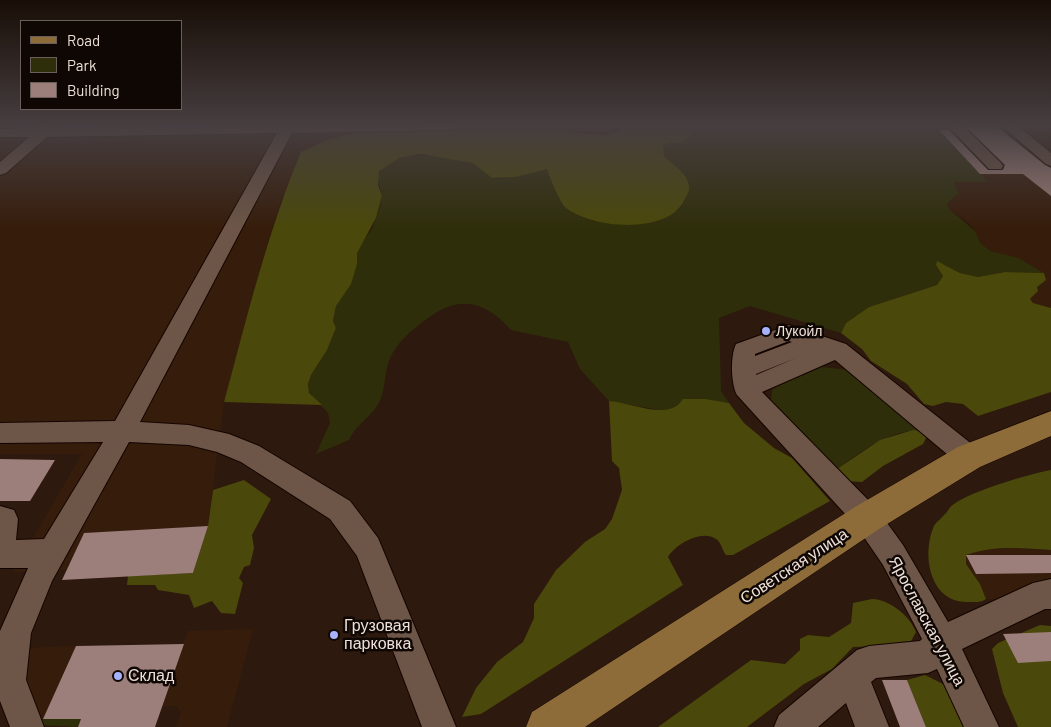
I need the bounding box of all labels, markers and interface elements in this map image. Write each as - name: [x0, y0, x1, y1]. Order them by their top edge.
- legend: [20, 20, 182, 110]
- text: Road: [67, 31, 100, 49]
- text: Park: [67, 56, 96, 74]
- text: Building: [67, 81, 120, 99]
- place label: Лукойл: [776, 323, 822, 339]
- marker: Лукойл: [760, 325, 772, 337]
- street label: Советская улица: [737, 524, 851, 608]
- street label: Ярославская улица: [885, 553, 969, 689]
- place label: Грузовая парковка: [344, 616, 411, 654]
- marker: Грузовая парковка: [328, 629, 340, 641]
- place label: Склад: [128, 666, 174, 686]
- marker: Склад: [112, 670, 124, 682]

